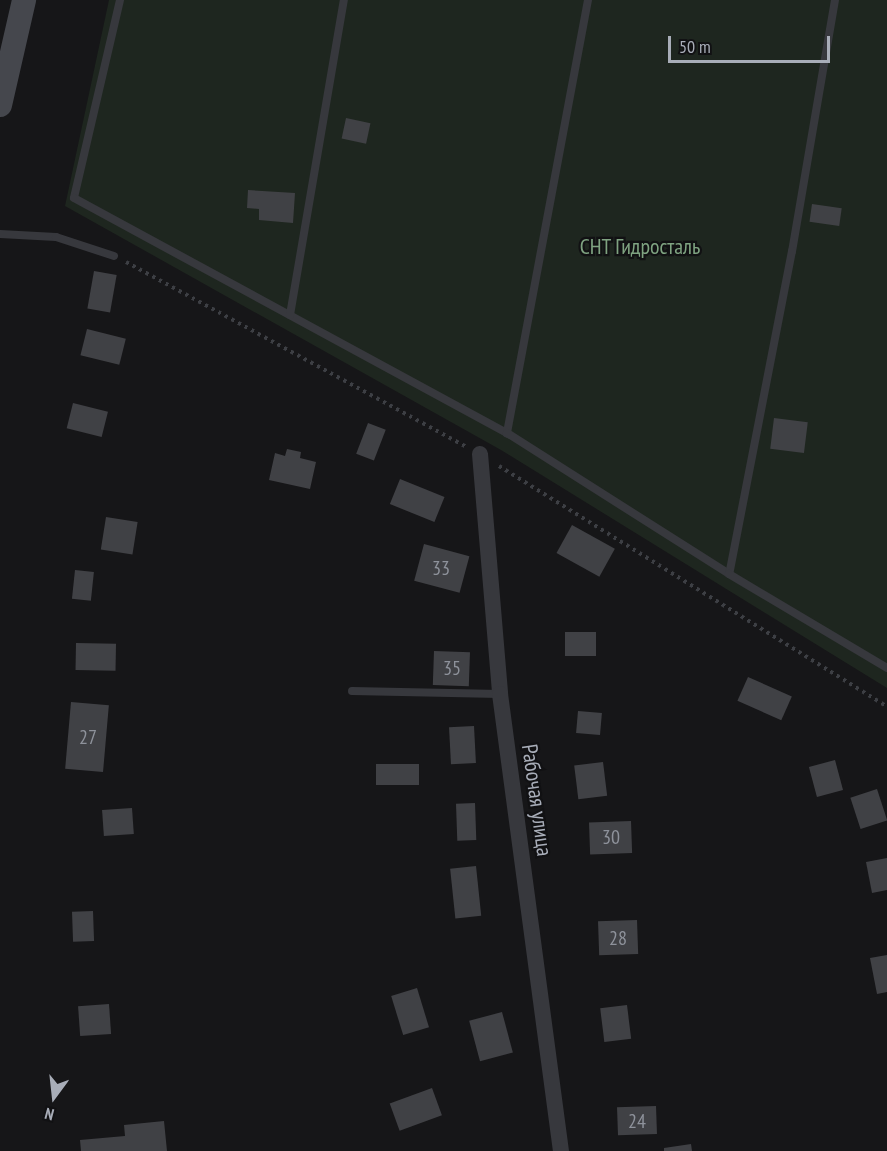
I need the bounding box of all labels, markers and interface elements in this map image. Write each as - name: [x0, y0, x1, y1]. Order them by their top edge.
- scale bar: [671, 24, 833, 62]
- text: 50 m: [679, 35, 711, 58]
- park label: СНТ Гидросталь: [579, 234, 701, 260]
- house number: 33: [432, 556, 450, 580]
- house number: 35: [443, 656, 461, 680]
- house number: 27: [79, 725, 97, 749]
- street label: Рабочая улица: [516, 742, 558, 858]
- house number: 30: [602, 825, 620, 849]
- house number: 28: [609, 926, 627, 950]
- north arrow: [24, 1067, 84, 1127]
- text: N: [43, 1104, 56, 1125]
- house number: 24: [628, 1109, 646, 1133]

